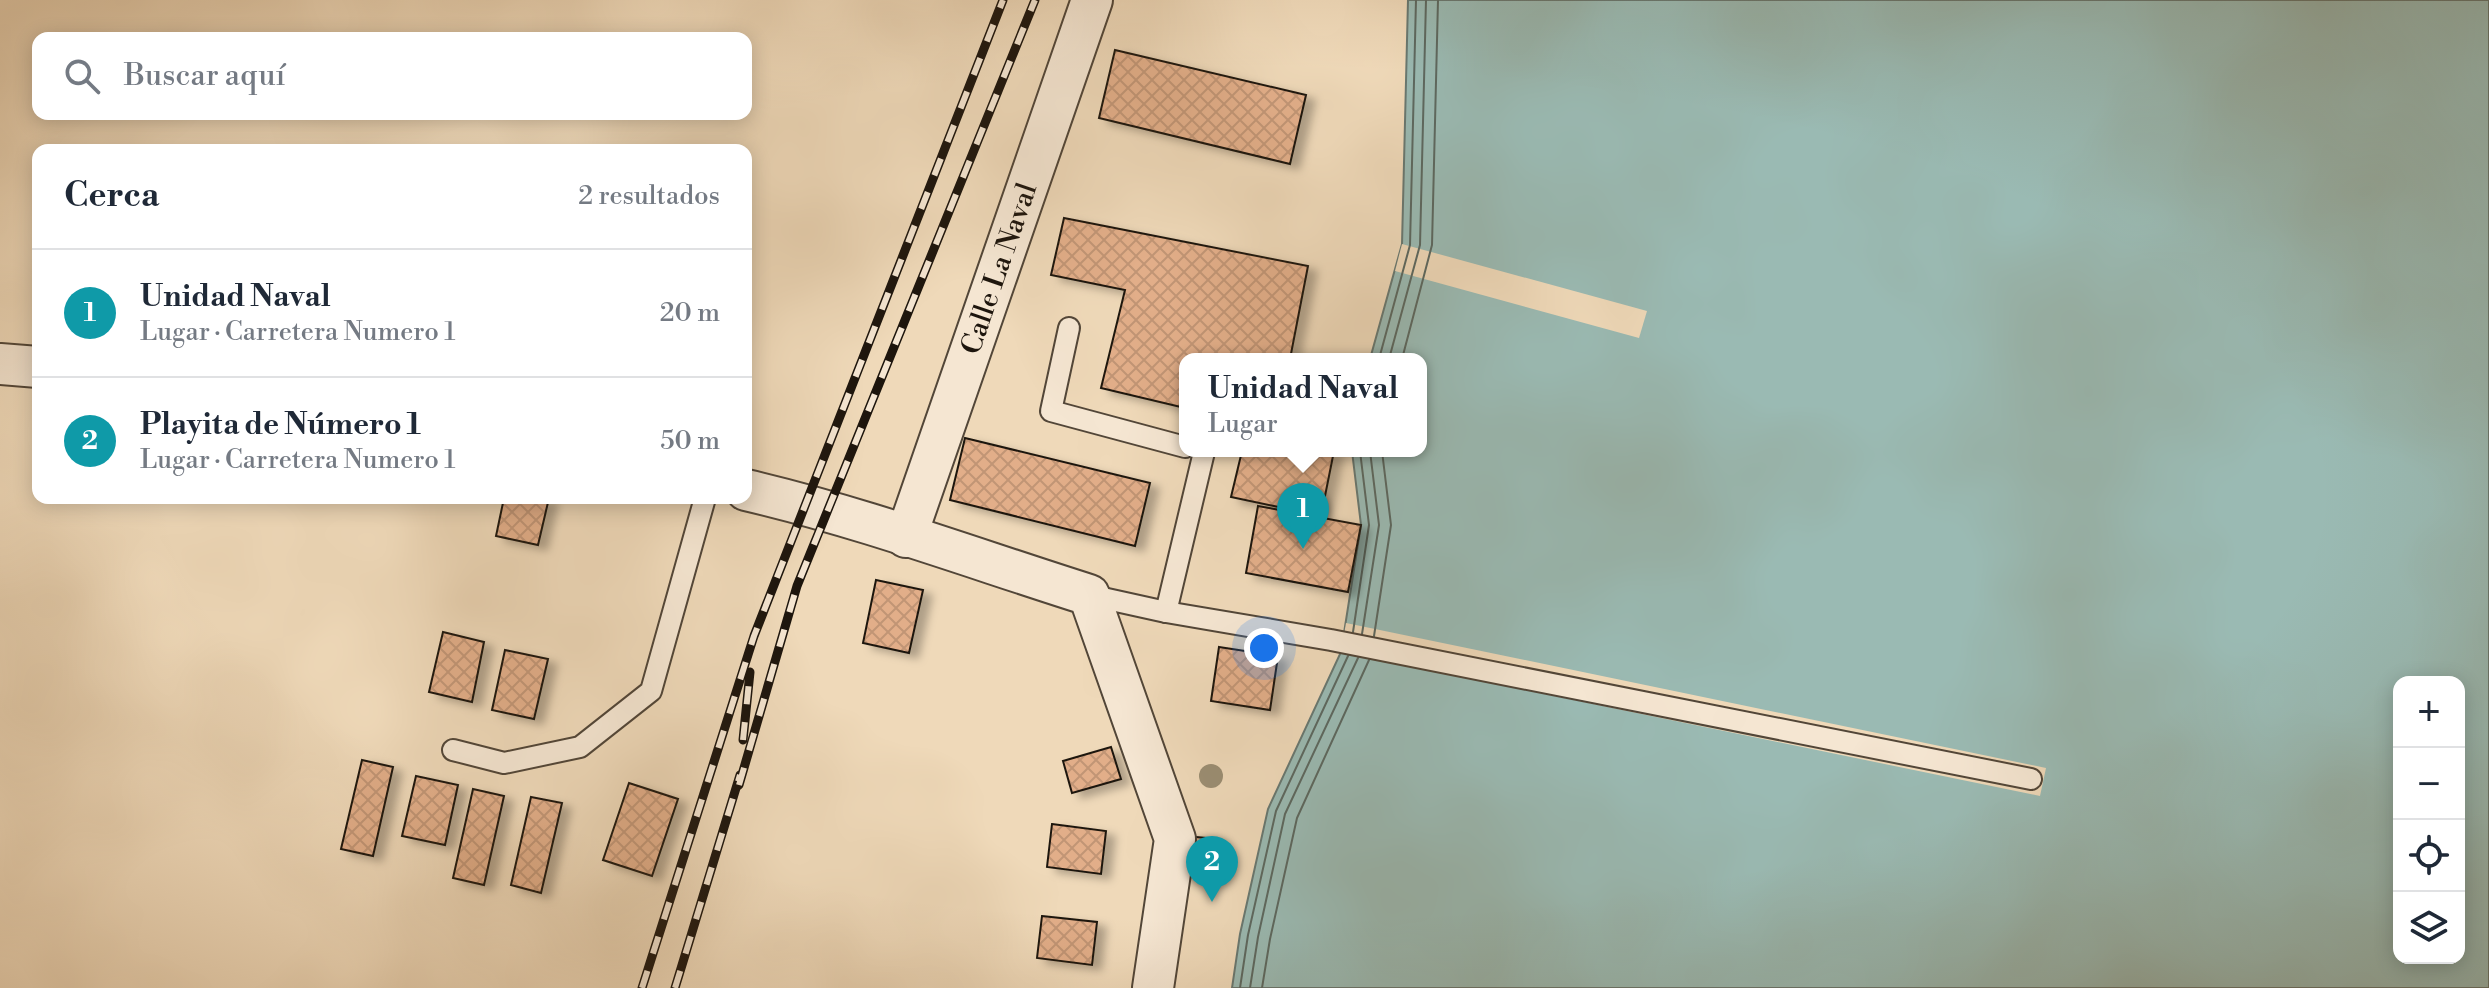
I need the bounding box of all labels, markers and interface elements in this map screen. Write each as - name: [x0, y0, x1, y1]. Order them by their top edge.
- search box: [32, 32, 752, 120]
- icon: search: [60, 54, 104, 98]
- text: Buscar aquí: [124, 57, 286, 95]
- text: Cerca: [64, 175, 159, 217]
- street label: Calle La Naval: [953, 178, 1045, 359]
- text: 2 resultados: [578, 180, 720, 212]
- text: Unidad Naval: [140, 278, 331, 316]
- text: 1: [84, 297, 96, 329]
- text: 20 m: [660, 297, 720, 329]
- text: Lugar · Carretera Numero 1: [140, 316, 455, 348]
- popup: [1179, 353, 1427, 457]
- text: Unidad Naval: [1208, 370, 1398, 408]
- text: Playita de Número 1: [140, 406, 421, 444]
- text: Lugar: [1208, 408, 1278, 440]
- text: 2: [82, 425, 98, 457]
- text: 50 m: [660, 425, 720, 457]
- text: Lugar · Carretera Numero 1: [140, 444, 455, 476]
- pin: 1: [1277, 483, 1329, 549]
- your location: [1244, 628, 1284, 668]
- map controls: [2393, 676, 2465, 964]
- button: +: [2393, 676, 2465, 748]
- button: −: [2393, 748, 2465, 820]
- button: locate: [2393, 820, 2465, 892]
- pin: 2: [1186, 836, 1238, 902]
- button: layers: [2393, 892, 2465, 964]

